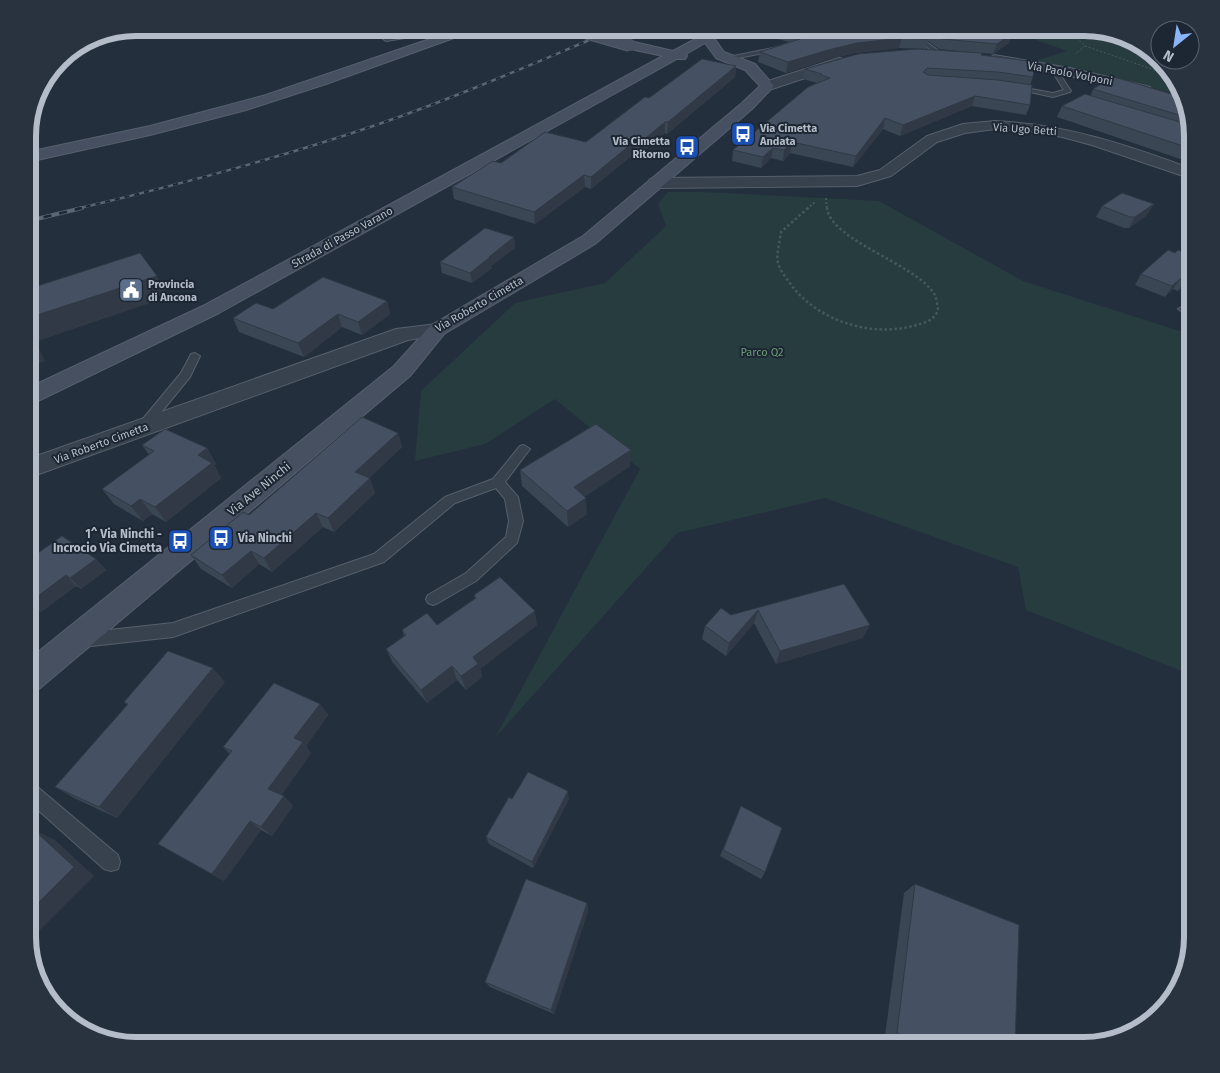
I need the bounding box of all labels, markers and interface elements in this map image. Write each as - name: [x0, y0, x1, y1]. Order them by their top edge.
- north arrow: [1150, 20, 1200, 70]
- text: N: [1160, 46, 1177, 66]
- street label: Via Paolo Volponi: [1026, 59, 1114, 88]
- bus stop icon: Via Cimetta Andata: [730, 121, 756, 147]
- street label: Via Ugo Betti: [993, 121, 1057, 138]
- place label: Via Cimetta Andata: [759, 122, 817, 148]
- bus stop icon: Via Cimetta Ritorno: [674, 134, 700, 160]
- place label: Via Cimetta Ritorno: [612, 135, 671, 161]
- street label: Strada di Passo Varano: [289, 204, 395, 271]
- street label: Via Roberto Cimetta: [433, 274, 526, 335]
- public building icon: Provincia di Ancona: [118, 277, 144, 303]
- place label: Provincia di Ancona: [148, 278, 197, 304]
- park label: Parco Q2: [741, 346, 783, 359]
- street label: Via Roberto Cimetta: [52, 420, 150, 467]
- street label: Via Ave Ninchi: [225, 459, 293, 519]
- bus stop icon: Via Ninchi: [208, 525, 234, 551]
- place label: 1^ Via Ninchi - Incrocio Via Cimetta: [53, 527, 162, 555]
- bus stop icon: 1^ Via Ninchi - Incrocio Via Cimetta: [167, 528, 193, 554]
- place label: Via Ninchi: [237, 531, 292, 545]

